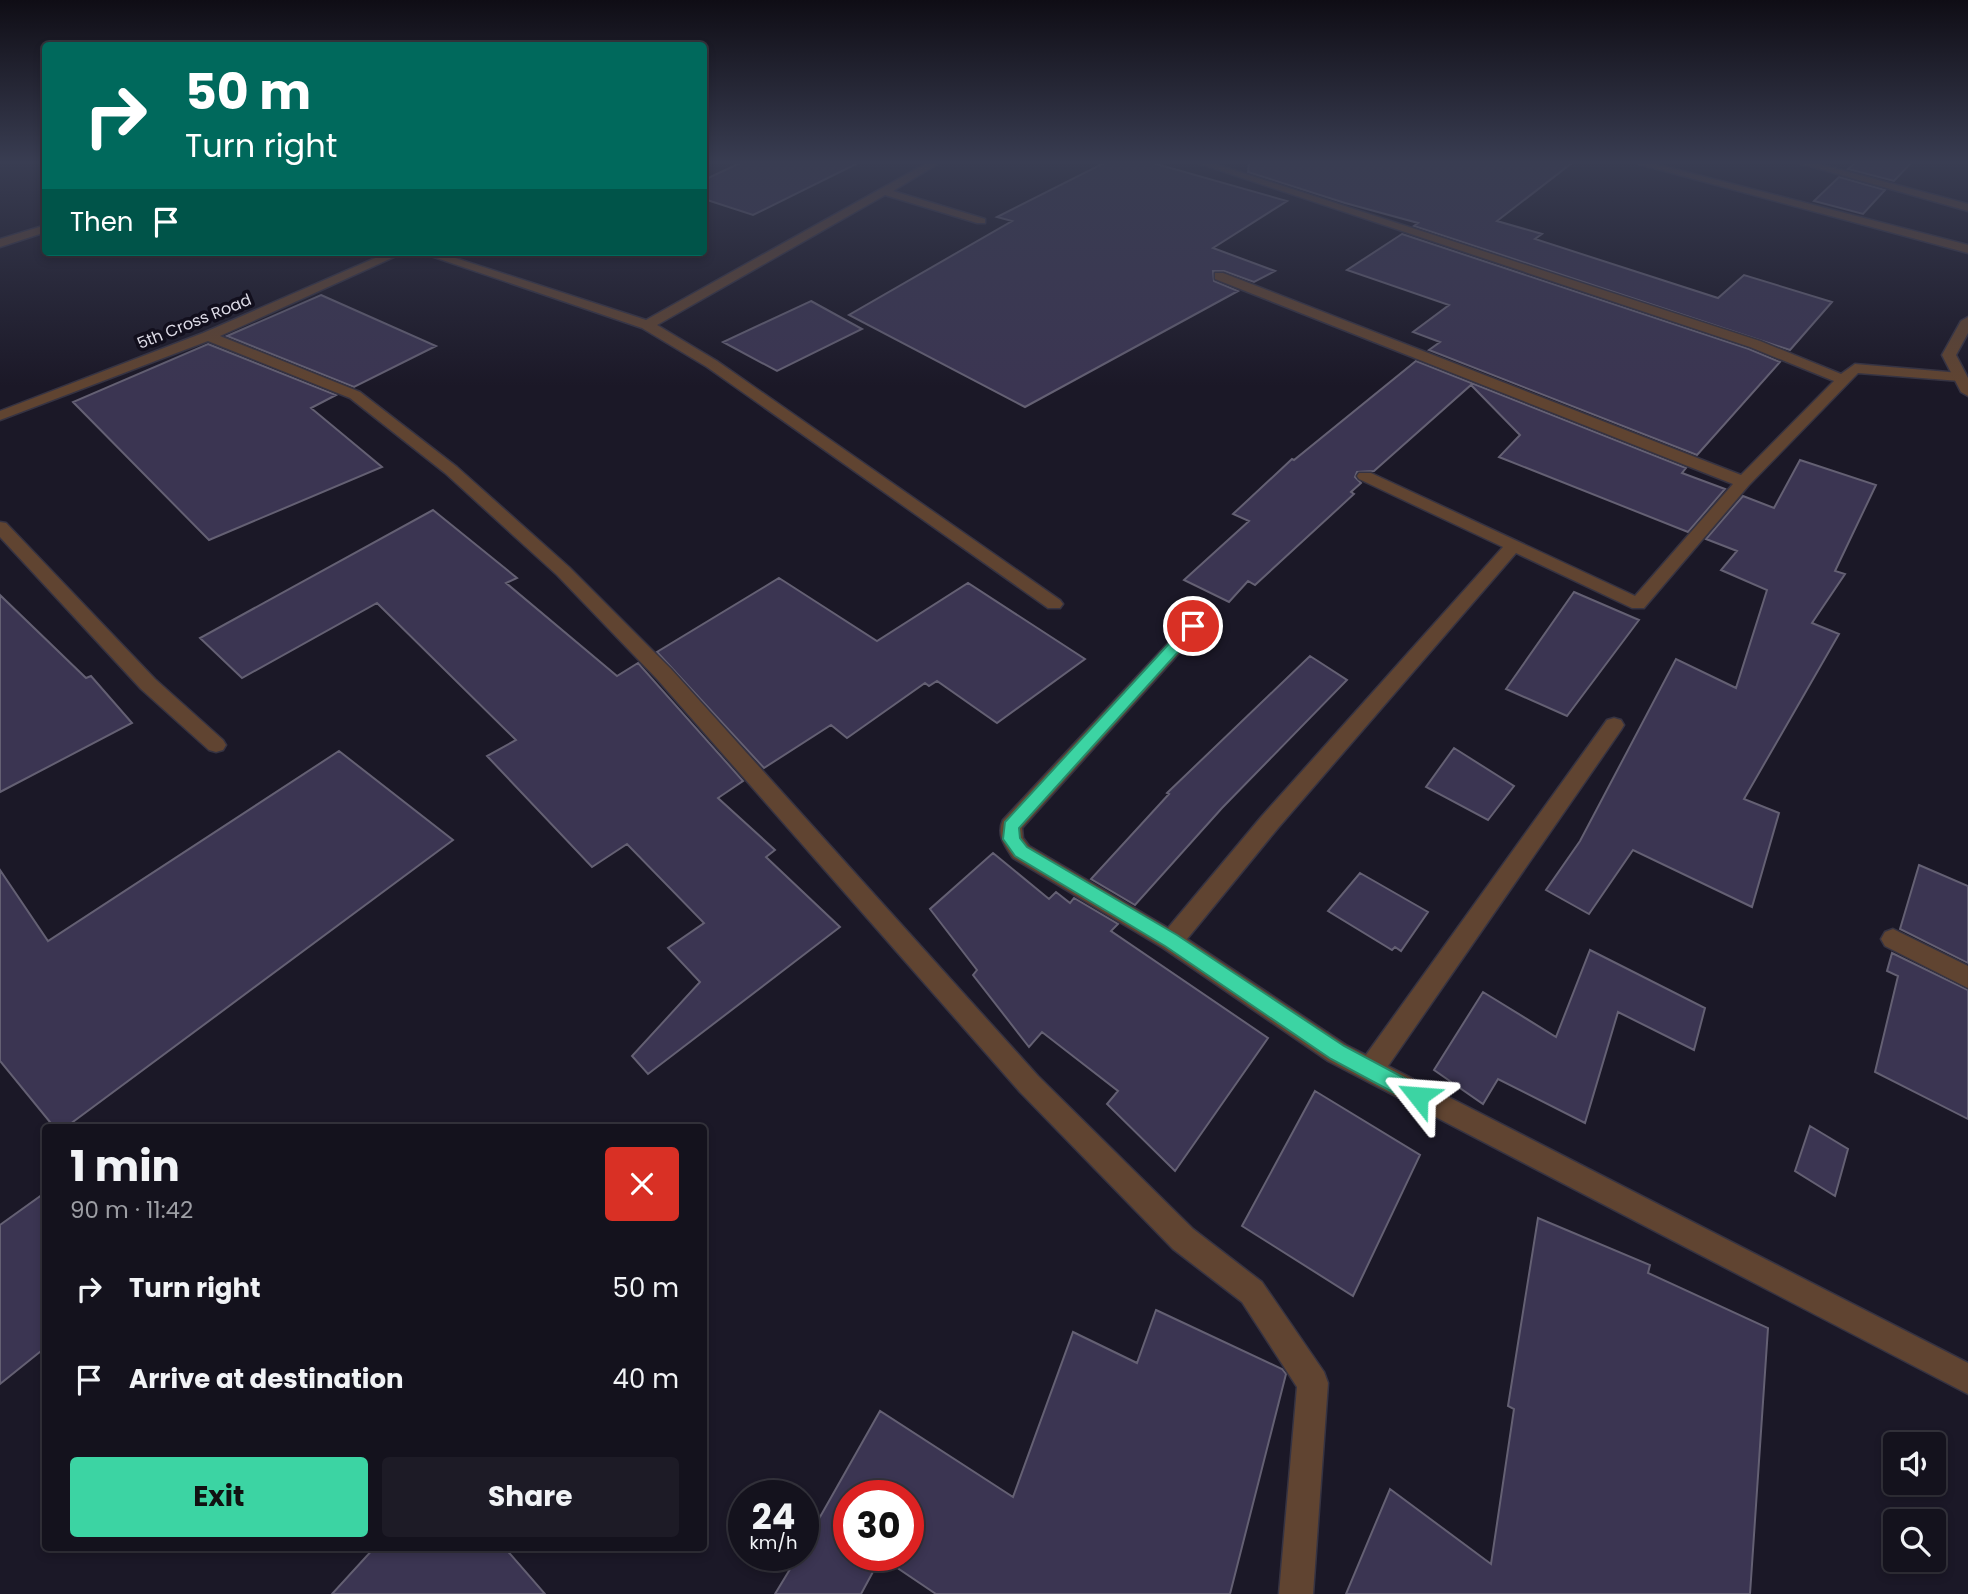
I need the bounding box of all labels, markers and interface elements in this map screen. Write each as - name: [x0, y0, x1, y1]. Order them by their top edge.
- text: 50 m: [185, 58, 311, 126]
- icon: right: [70, 70, 161, 161]
- text: Turn right: [185, 123, 337, 168]
- icon: arrive: [147, 203, 185, 241]
- text: Then: [70, 204, 133, 240]
- street label: 5th Cross Road: [134, 288, 255, 355]
- pin: [1163, 596, 1223, 656]
- icon: arrive: [1174, 607, 1212, 645]
- position arrow: [1381, 1059, 1455, 1133]
- text: 1 min: [70, 1137, 180, 1196]
- button: close: [605, 1147, 679, 1221]
- text: 90 m · 11:42: [70, 1194, 193, 1226]
- icon: right: [70, 1270, 108, 1308]
- text: Turn right: [129, 1270, 261, 1306]
- text: 50 m: [613, 1270, 679, 1306]
- icon: arrive: [70, 1361, 108, 1399]
- text: Arrive at destination: [129, 1361, 404, 1397]
- text: 40 m: [613, 1361, 679, 1397]
- map controls: [1883, 1432, 1946, 1572]
- button: sound: [1883, 1432, 1946, 1495]
- button: Exit: [70, 1457, 368, 1537]
- button: Share: [382, 1457, 679, 1537]
- speed limit sign: 30: [833, 1480, 924, 1571]
- text: 24: [752, 1492, 795, 1541]
- button: search: [1883, 1509, 1946, 1572]
- text: km/h: [750, 1530, 797, 1555]

